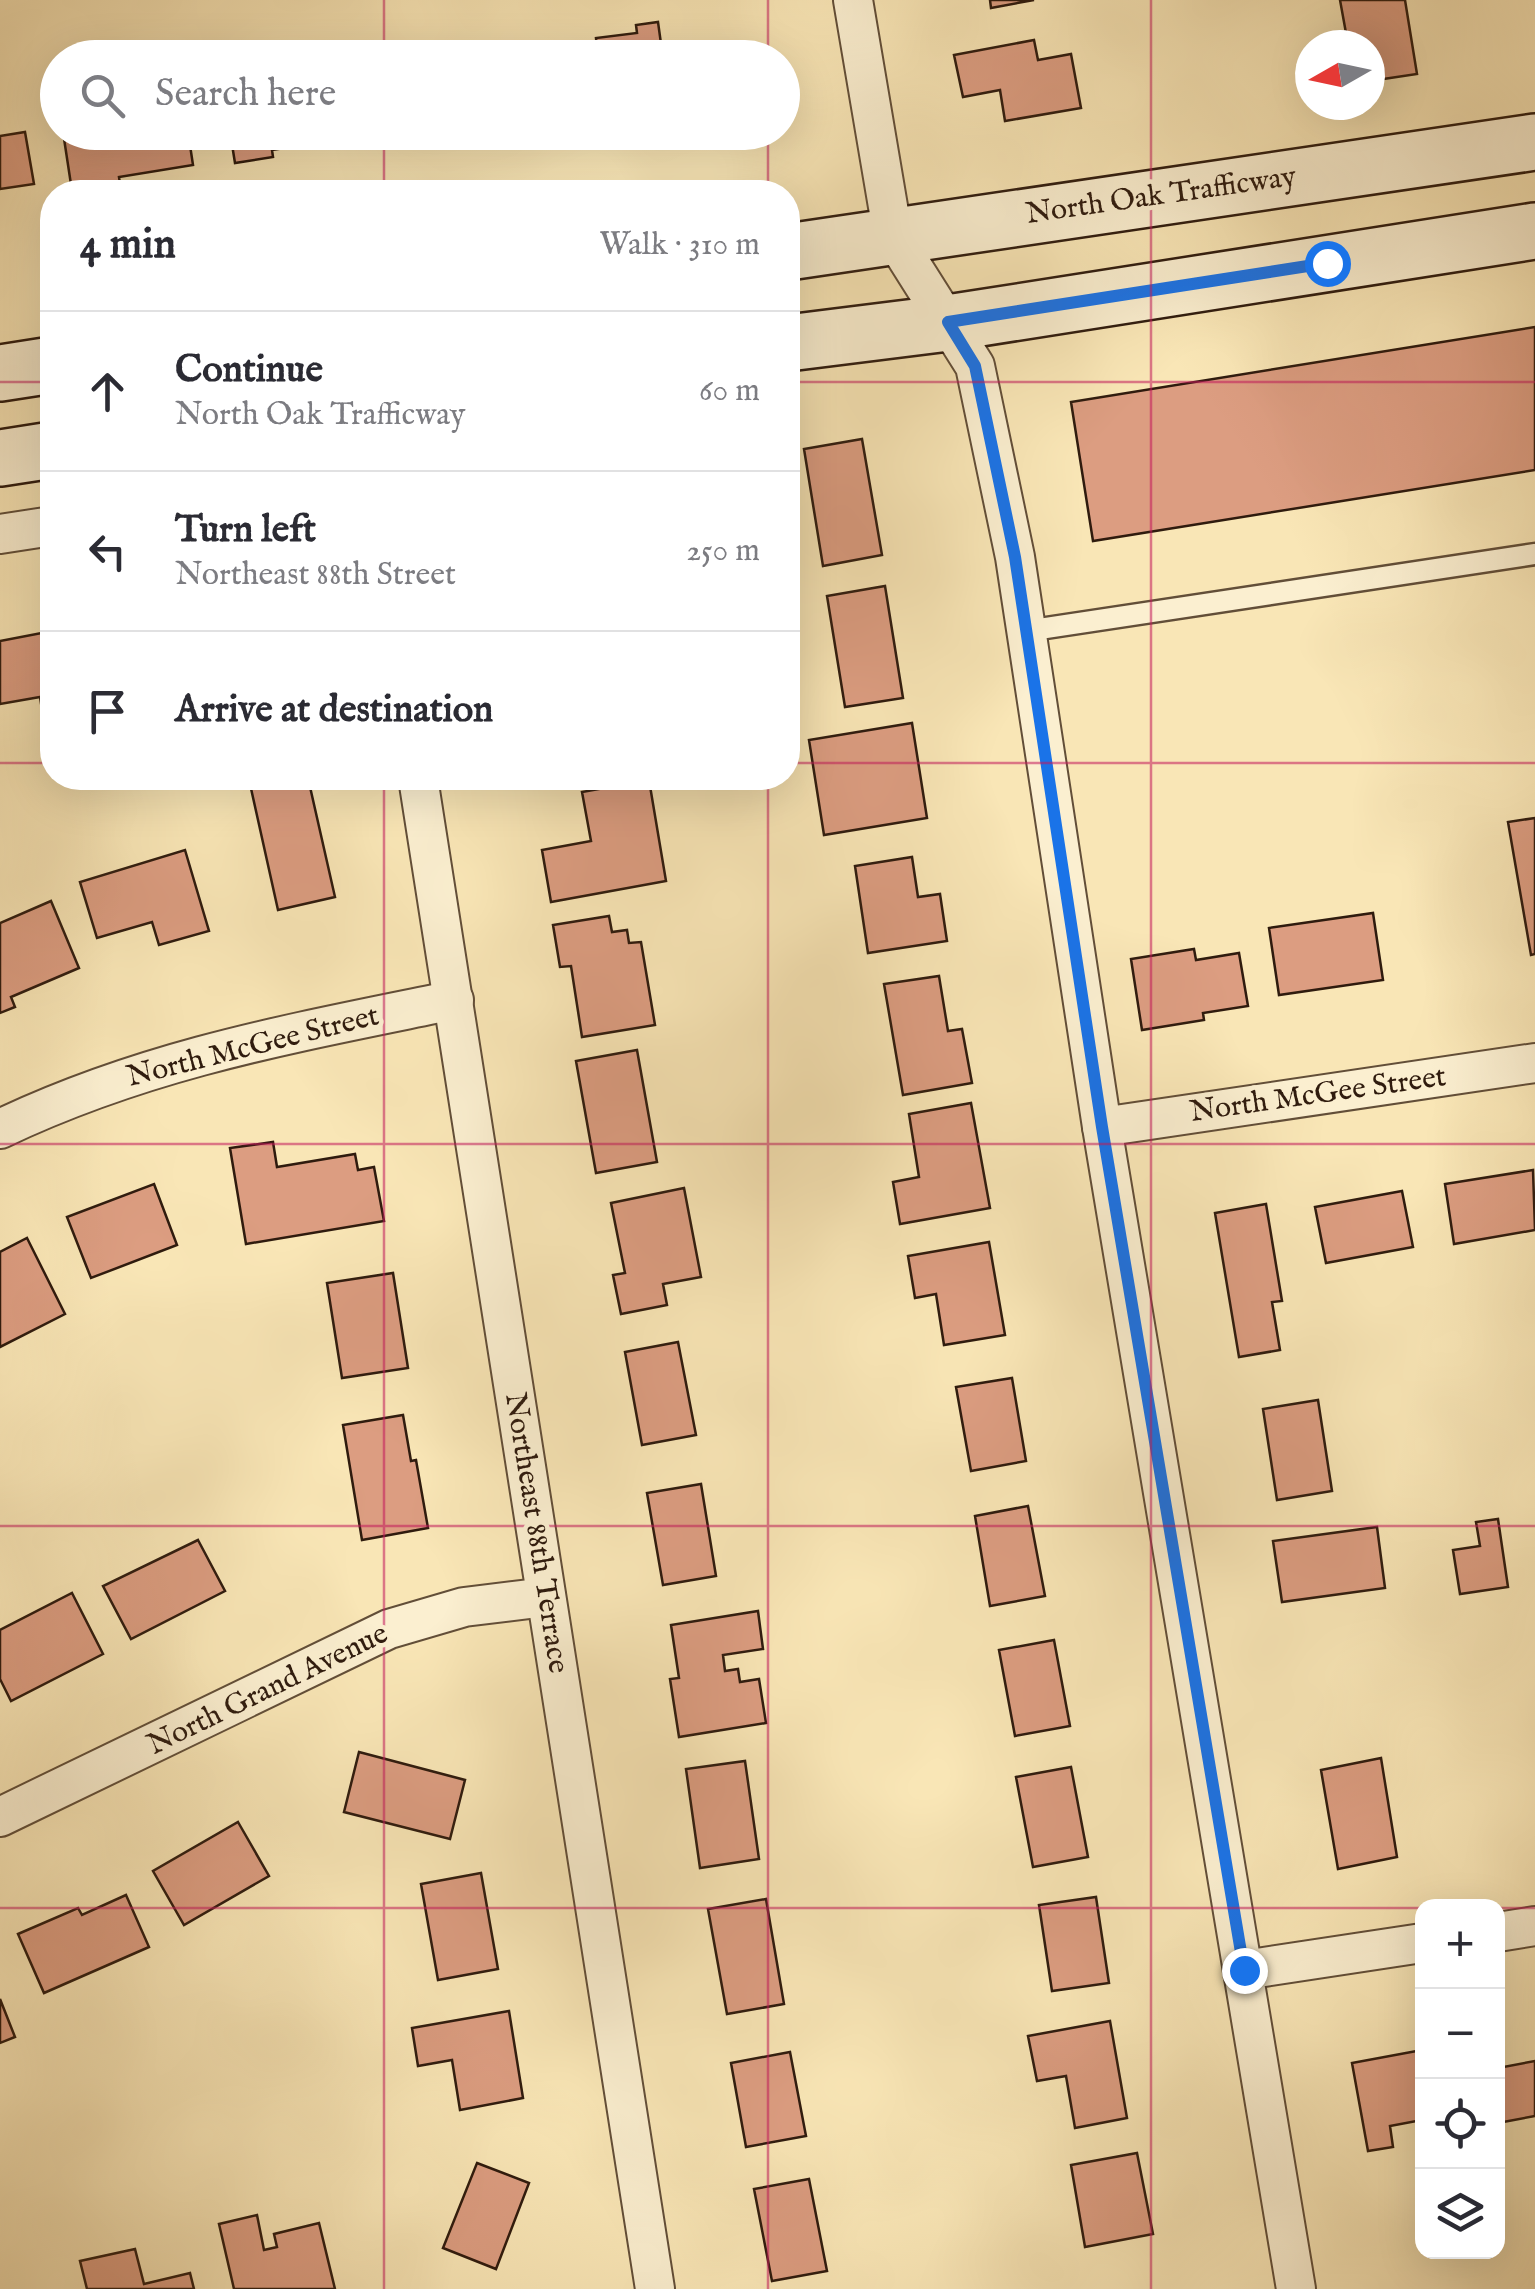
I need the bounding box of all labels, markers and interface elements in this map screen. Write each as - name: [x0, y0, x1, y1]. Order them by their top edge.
- north arrow: [1295, 30, 1385, 120]
- search box: [40, 40, 800, 150]
- icon: search: [75, 68, 130, 123]
- text: Search here: [155, 71, 336, 119]
- street label: North Oak Trafficway: [1023, 158, 1299, 234]
- text: 4 min: [80, 219, 176, 272]
- text: Walk · 310 m: [600, 225, 760, 266]
- route start: [1305, 241, 1351, 287]
- text: Continue: [175, 347, 323, 395]
- icon: ahead: [80, 364, 135, 419]
- text: 60 m: [699, 371, 760, 412]
- text: North Oak Trafficway: [175, 395, 466, 436]
- text: Turn left: [175, 507, 316, 555]
- icon: left: [80, 524, 135, 579]
- text: 250 m: [686, 531, 760, 572]
- text: Northeast 88th Street: [175, 555, 456, 596]
- icon: arrive: [80, 684, 135, 739]
- text: Arrive at destination: [175, 687, 493, 735]
- street label: North McGee Street: [123, 997, 383, 1097]
- street label: North McGee Street: [1187, 1058, 1449, 1132]
- street label: Northeast 88th Terrace: [495, 1390, 577, 1676]
- street label: North Grand Avenue: [141, 1615, 395, 1765]
- map controls: [1415, 1899, 1505, 2259]
- button: +: [1415, 1899, 1505, 1989]
- route end: [1222, 1948, 1268, 1994]
- button: −: [1415, 1989, 1505, 2079]
- button: locate: [1415, 2079, 1505, 2169]
- button: layers: [1415, 2169, 1505, 2259]

